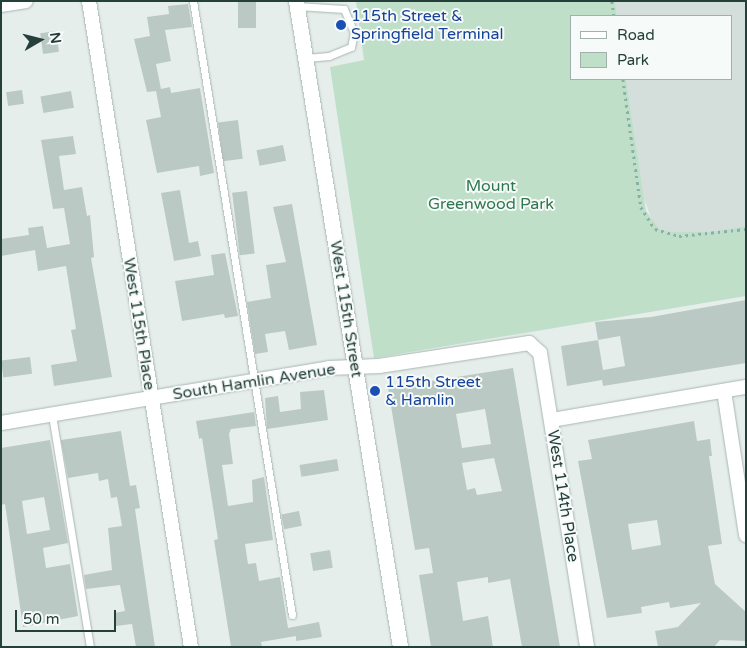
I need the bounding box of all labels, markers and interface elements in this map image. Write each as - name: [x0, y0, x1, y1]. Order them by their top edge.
- place label: 115th Street & Springfield Terminal: [351, 6, 504, 44]
- north arrow: [15, 15, 65, 65]
- legend: [570, 15, 732, 80]
- marker: 115th Street & Springfield Terminal: [335, 19, 347, 31]
- text: Road: [617, 26, 655, 44]
- text: N: [46, 31, 65, 45]
- text: Park: [617, 51, 649, 69]
- park label: Mount Greenwood Park: [428, 176, 554, 214]
- street label: West 115th Street: [326, 239, 366, 379]
- street label: West 115th Place: [119, 256, 159, 392]
- street label: South Hamlin Avenue: [171, 360, 337, 404]
- place label: 115th Street & Hamlin: [385, 372, 481, 410]
- marker: 115th Street & Hamlin: [369, 385, 381, 397]
- street label: West 114th Place: [543, 428, 583, 564]
- scale bar: [18, 600, 119, 632]
- text: 50 m: [23, 610, 60, 628]

